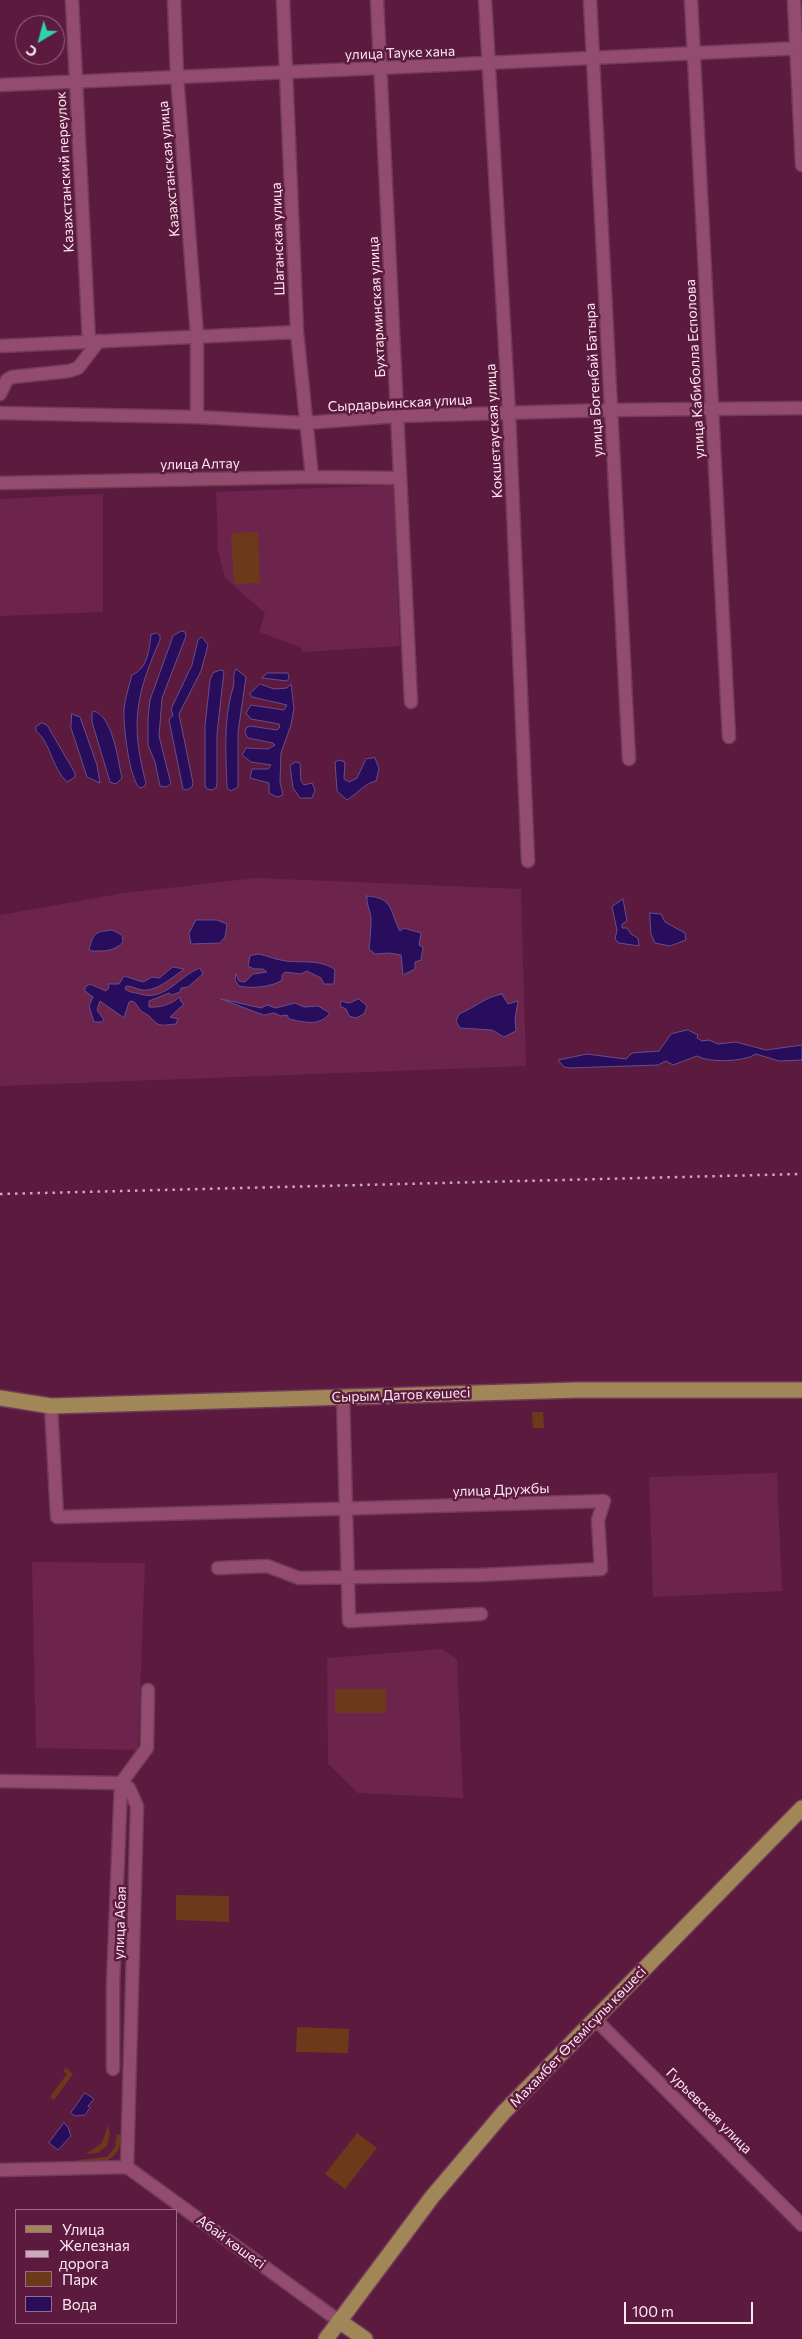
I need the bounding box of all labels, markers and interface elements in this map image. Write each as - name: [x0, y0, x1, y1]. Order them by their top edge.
- north arrow: [15, 15, 65, 65]
- text: С: [22, 42, 40, 61]
- street label: улица Тауке хана: [345, 43, 455, 63]
- street label: Казахстанский переулок: [52, 91, 78, 253]
- street label: Казахстанская улица: [155, 100, 183, 238]
- street label: Шаганская улица: [268, 182, 288, 296]
- street label: Бухтарминская улица: [365, 236, 389, 378]
- street label: улица Кабиболла Есполова: [682, 279, 708, 459]
- street label: улица Богенбай Батыра: [582, 303, 606, 457]
- street label: Кокшетауская улица: [482, 363, 506, 499]
- street label: Сырдарьинская улица: [327, 391, 473, 415]
- street label: улица Алтау: [160, 455, 240, 473]
- street label: Сырым Датов көшесі: [331, 1384, 471, 1406]
- street label: улица Дружбы: [452, 1480, 550, 1500]
- street label: улица Абая: [110, 1886, 130, 1960]
- street label: Махамбет Өтемісұлы көшесі: [506, 1963, 650, 2111]
- street label: Гурьевская улица: [663, 2065, 755, 2157]
- legend: [15, 2209, 178, 2324]
- street label: Абай көшесі: [193, 2211, 269, 2273]
- text: Улица: [62, 2220, 104, 2238]
- text: Железная дорога: [59, 2236, 130, 2272]
- text: Парк: [62, 2270, 98, 2288]
- scale bar: [627, 2292, 756, 2324]
- text: Вода: [62, 2295, 97, 2313]
- text: 100 m: [632, 2302, 674, 2320]

